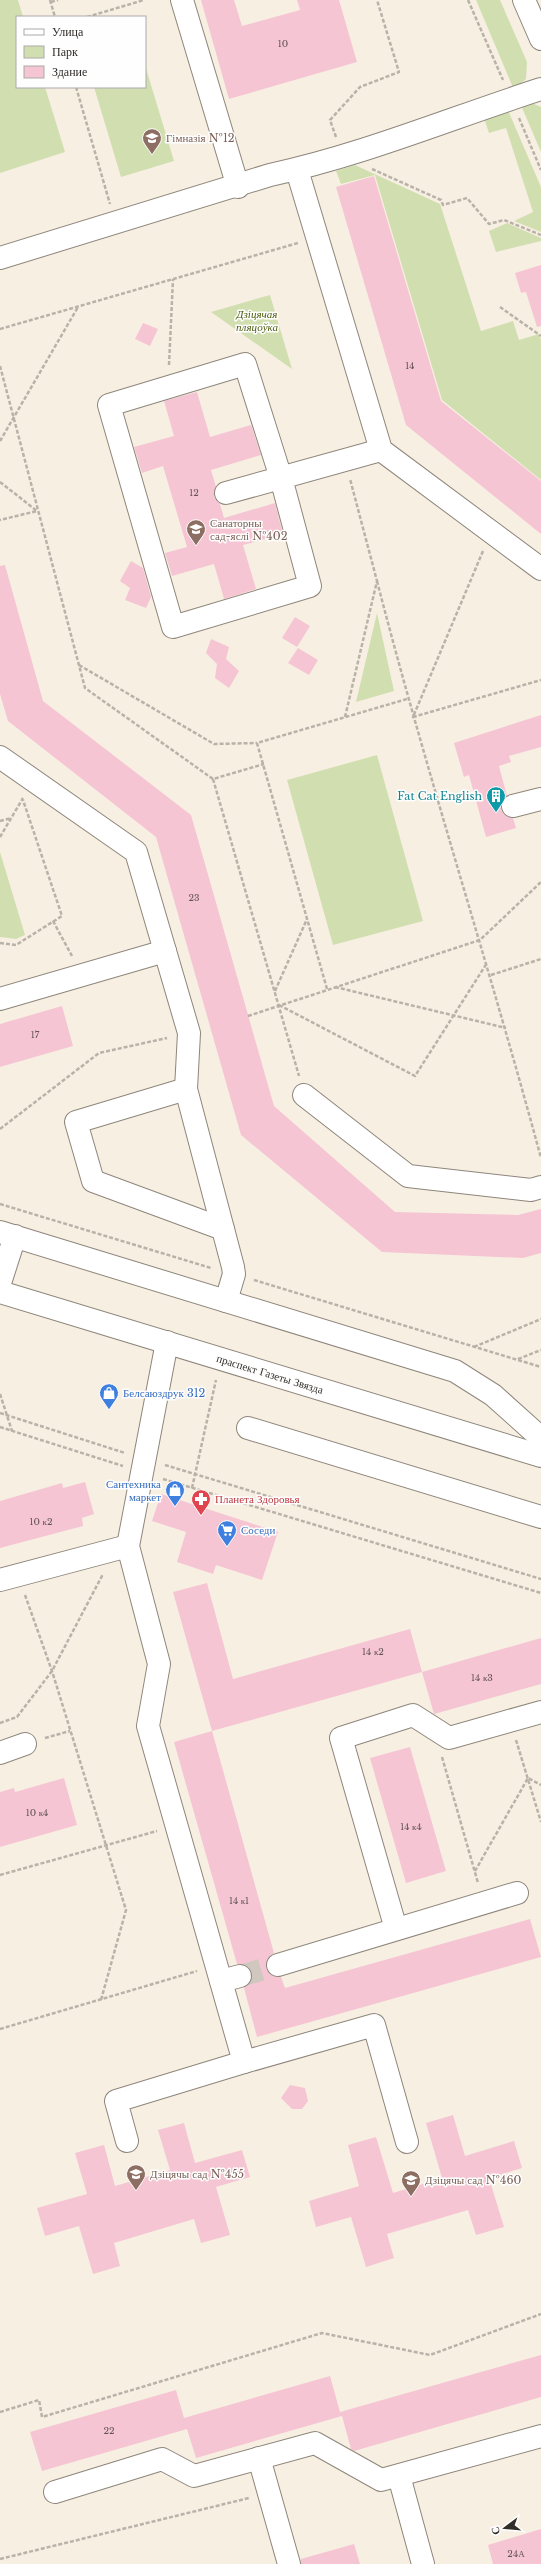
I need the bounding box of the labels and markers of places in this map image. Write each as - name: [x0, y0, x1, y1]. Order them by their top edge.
- school or university icon: Гімназія №12: [141, 127, 163, 155]
- place label: Гімназія №12: [166, 131, 235, 145]
- place label: Санаторны сад-яслі №402: [210, 516, 288, 543]
- school or university icon: Санаторны сад-яслі №402: [185, 518, 207, 546]
- building icon: Fat Cat English: [485, 785, 507, 813]
- place label: Fat Cat English: [397, 789, 482, 803]
- shop icon: Белсаюздрук 312: [98, 1382, 120, 1410]
- place label: Белсаюздрук 312: [123, 1386, 206, 1400]
- place label: Сантехника маркет: [106, 1477, 161, 1504]
- shop icon: Сантехника маркет: [164, 1479, 186, 1507]
- pharmacy icon: Планета Здоровья: [190, 1488, 212, 1516]
- place label: Планета Здоровья: [215, 1492, 300, 1506]
- supermarket icon: Соседи: [216, 1519, 238, 1547]
- place label: Соседи: [241, 1523, 275, 1537]
- school or university icon: Дзіцячы сад №455: [125, 2163, 147, 2191]
- place label: Дзіцячы сад №455: [150, 2167, 244, 2181]
- school or university icon: Дзіцячы сад №460: [400, 2169, 422, 2197]
- place label: Дзіцячы сад №460: [425, 2173, 522, 2187]

